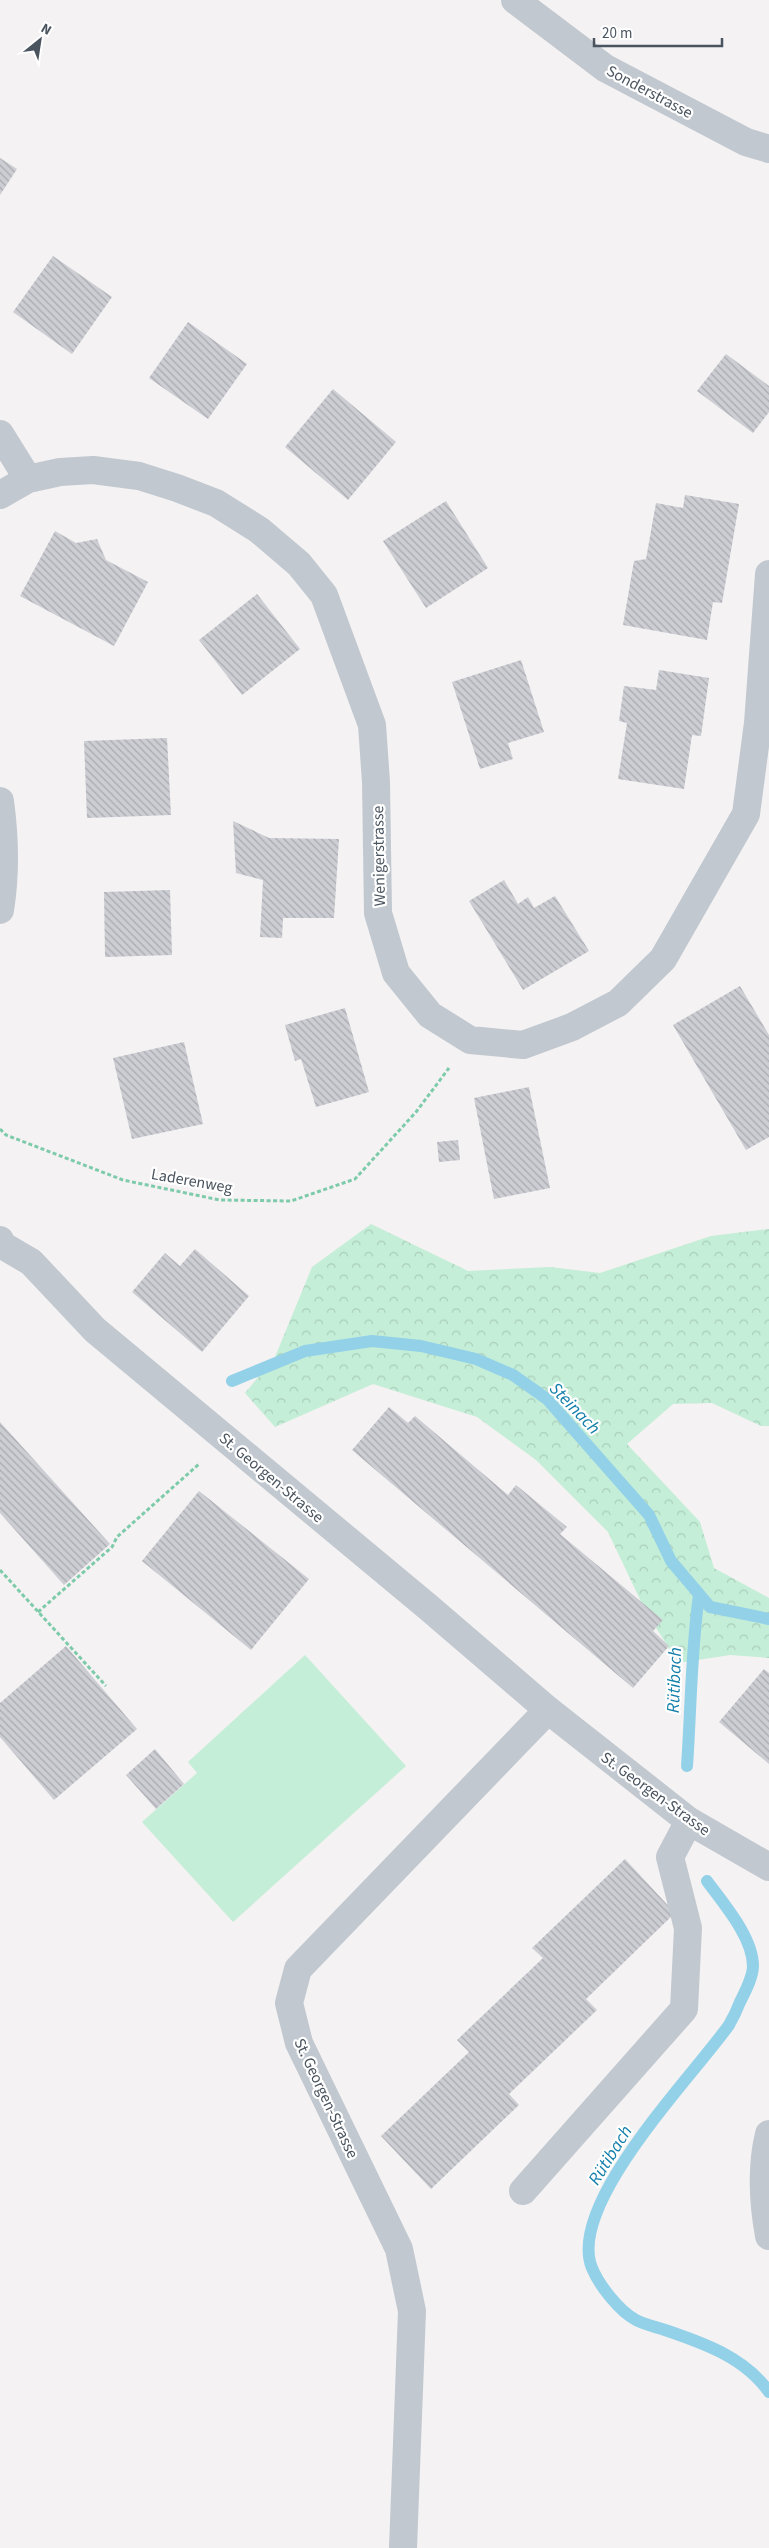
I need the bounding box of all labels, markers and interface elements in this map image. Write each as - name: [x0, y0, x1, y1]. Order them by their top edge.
- north arrow: [15, 15, 65, 65]
- scale bar: [594, 15, 722, 47]
- text: N: [37, 19, 55, 41]
- text: 20 m: [602, 23, 632, 44]
- street label: Sonderstrasse: [603, 60, 697, 124]
- street label: Wenigerstrasse: [367, 805, 391, 907]
- street label: Laderenweg: [150, 1163, 234, 1199]
- water label: Steinach: [543, 1377, 606, 1440]
- street label: St. Georgen-Strasse: [214, 1428, 328, 1528]
- water label: Rütibach: [661, 1647, 688, 1713]
- street label: St. Georgen-Strasse: [596, 1747, 715, 1841]
- street label: St. Georgen-Strasse: [289, 2035, 364, 2162]
- water label: Rütibach: [582, 2121, 639, 2190]

